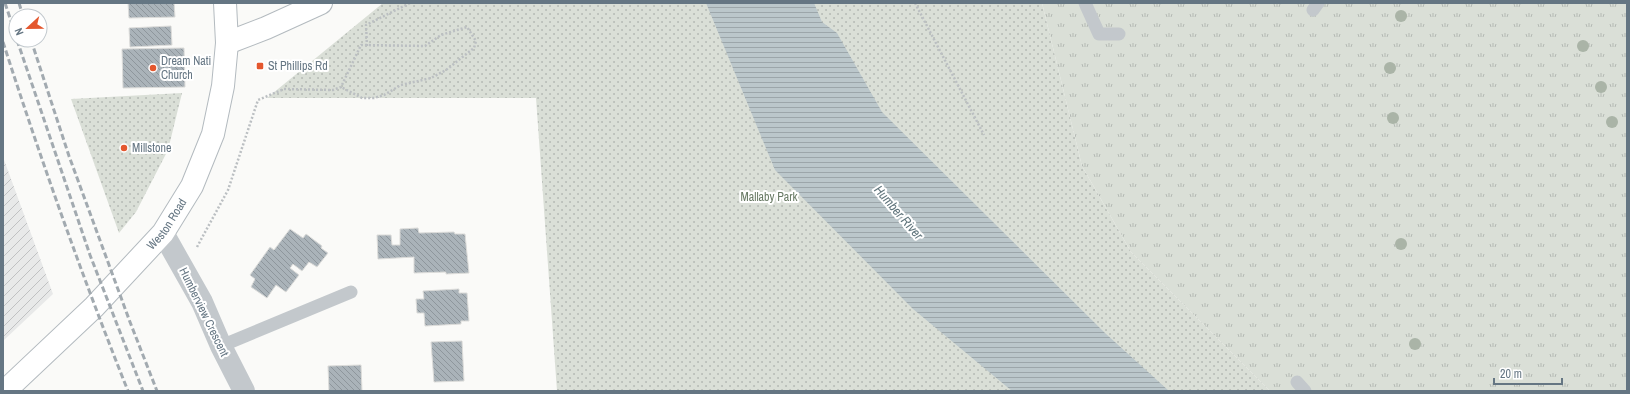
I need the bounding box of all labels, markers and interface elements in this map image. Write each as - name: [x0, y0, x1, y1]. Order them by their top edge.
- north arrow: [8, 8, 48, 48]
- text: N: [11, 26, 26, 37]
- place label: Dream Nati Church: [161, 53, 211, 83]
- place label: St Phillips Rd: [268, 58, 328, 74]
- marker: St Phillips Rd: [255, 61, 265, 71]
- marker: Dream Nati Church: [148, 63, 158, 73]
- place label: Millstone: [132, 140, 171, 156]
- marker: Millstone: [119, 143, 129, 153]
- water label: Humber River: [870, 182, 927, 243]
- park label: Mallaby Park: [741, 189, 798, 205]
- street label: Weston Road: [143, 195, 190, 253]
- street label: Humberview Crescent: [175, 265, 233, 359]
- scale bar: [1494, 360, 1562, 386]
- text: 20 m: [1500, 366, 1522, 382]

